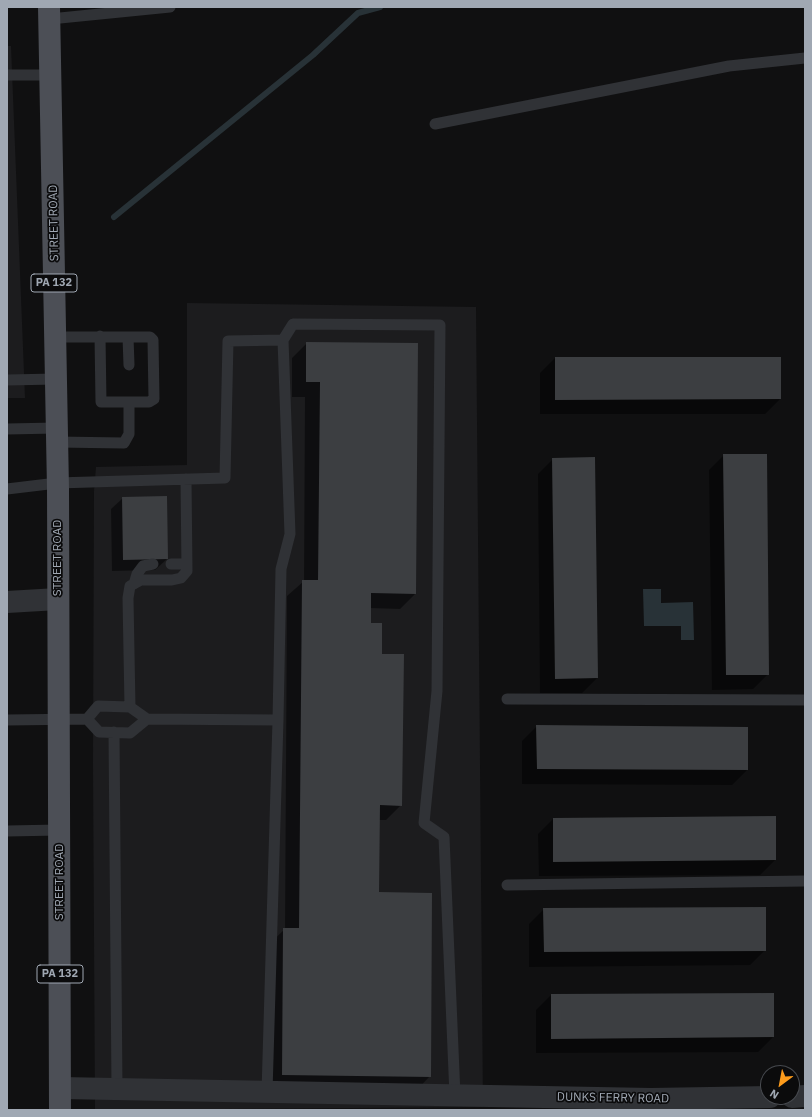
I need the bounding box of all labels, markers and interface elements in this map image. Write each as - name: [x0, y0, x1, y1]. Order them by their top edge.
- street label: STREET ROAD: [46, 185, 62, 261]
- road number: PA 132: [31, 274, 77, 292]
- street label: STREET ROAD: [51, 520, 65, 596]
- street label: STREET ROAD: [53, 844, 67, 920]
- road number: PA 132: [37, 965, 83, 983]
- north arrow: [760, 1065, 800, 1105]
- text: N: [767, 1086, 781, 1102]
- street label: DUNKS FERRY ROAD: [557, 1090, 669, 1106]

